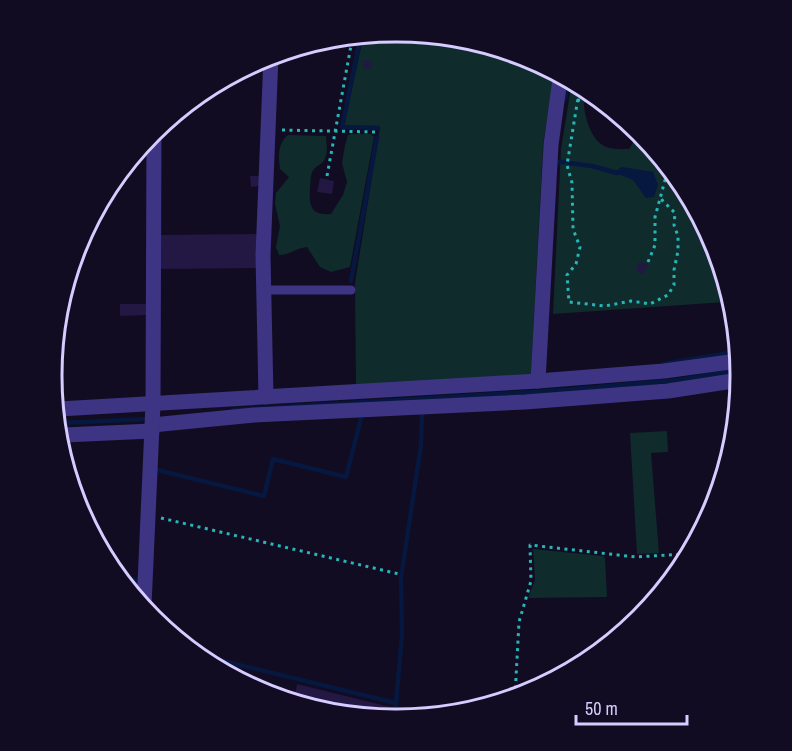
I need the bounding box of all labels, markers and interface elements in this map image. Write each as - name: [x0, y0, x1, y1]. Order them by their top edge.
- scale bar: [576, 688, 687, 726]
- text: 50 m: [585, 696, 618, 721]

